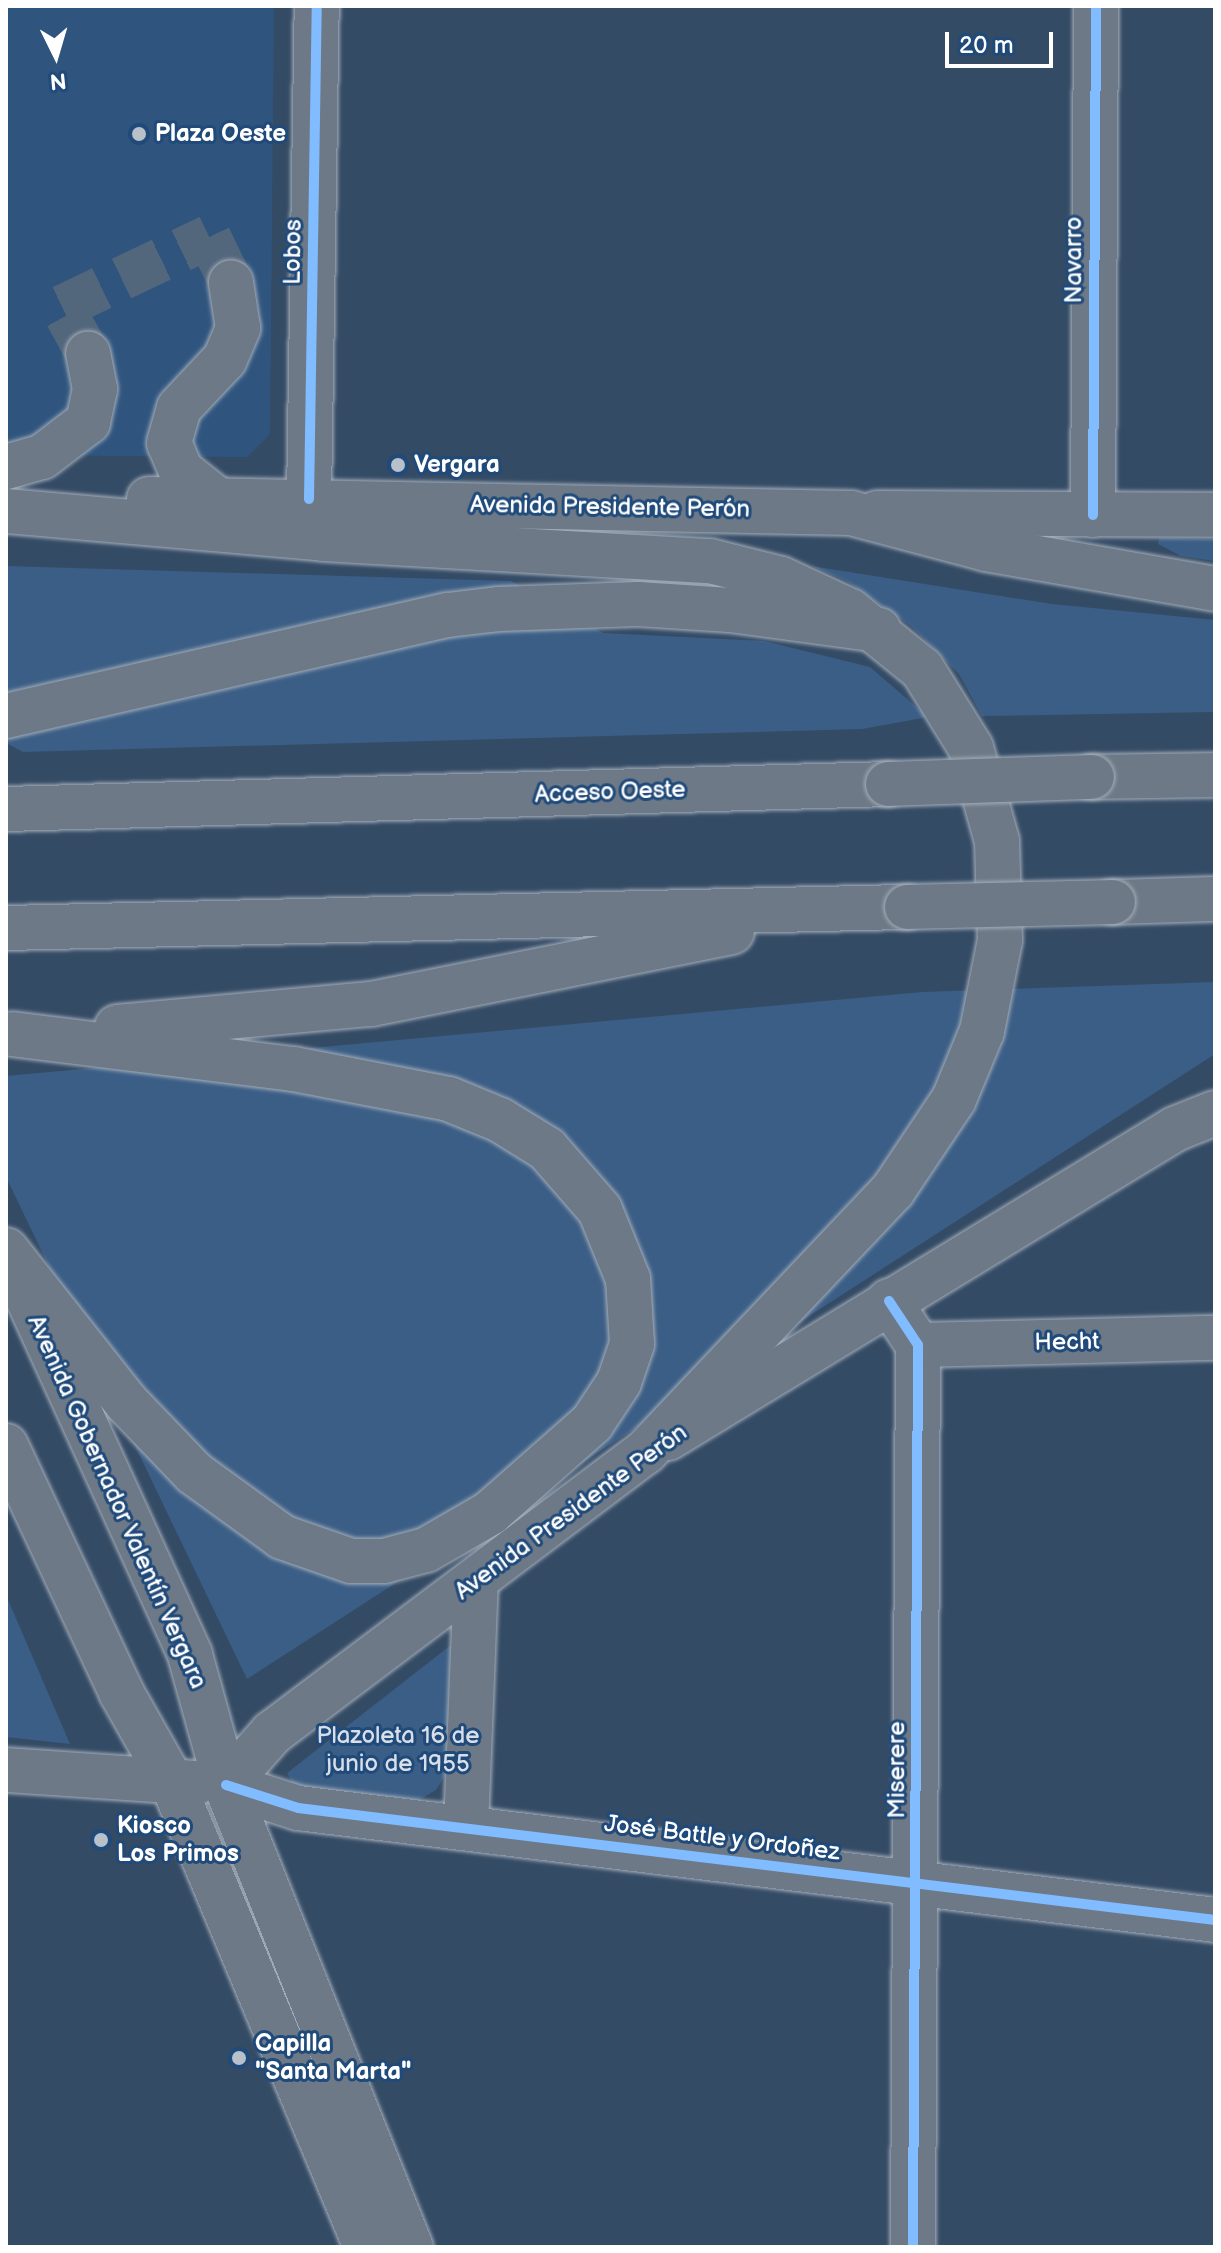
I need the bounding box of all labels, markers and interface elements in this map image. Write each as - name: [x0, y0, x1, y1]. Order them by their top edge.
- north arrow: [16, 16, 96, 96]
- scale bar: [949, 16, 1057, 66]
- text: 20 m: [959, 31, 1014, 60]
- text: N: [49, 66, 68, 95]
- place label: Plaza Oeste: [155, 120, 286, 148]
- marker: Plaza Oeste: [130, 125, 148, 143]
- street label: Navarro: [1060, 217, 1088, 303]
- street label: Lobos: [278, 219, 308, 285]
- place label: Vergara: [414, 451, 500, 479]
- marker: Vergara: [389, 456, 407, 474]
- street label: Avenida Presidente Perón: [470, 490, 750, 524]
- street label: Acceso Oeste: [534, 775, 686, 809]
- street label: Avenida Gobernador Valentín Vergara: [21, 1310, 213, 1694]
- street label: Hecht: [1034, 1327, 1100, 1357]
- street label: Avenida Presidente Perón: [449, 1418, 693, 1606]
- street label: Miserere: [883, 1721, 911, 1819]
- park label: Plazoleta 16 de junio de 1955: [316, 1722, 480, 1778]
- street label: José Battle y Ordoñez: [601, 1809, 843, 1867]
- place label: Kiosco Los Primos: [117, 1812, 239, 1868]
- marker: Kiosco Los Primos: [92, 1831, 110, 1849]
- place label: Capilla "Santa Marta": [255, 2030, 411, 2086]
- marker: Capilla "Santa Marta": [230, 2049, 248, 2067]

